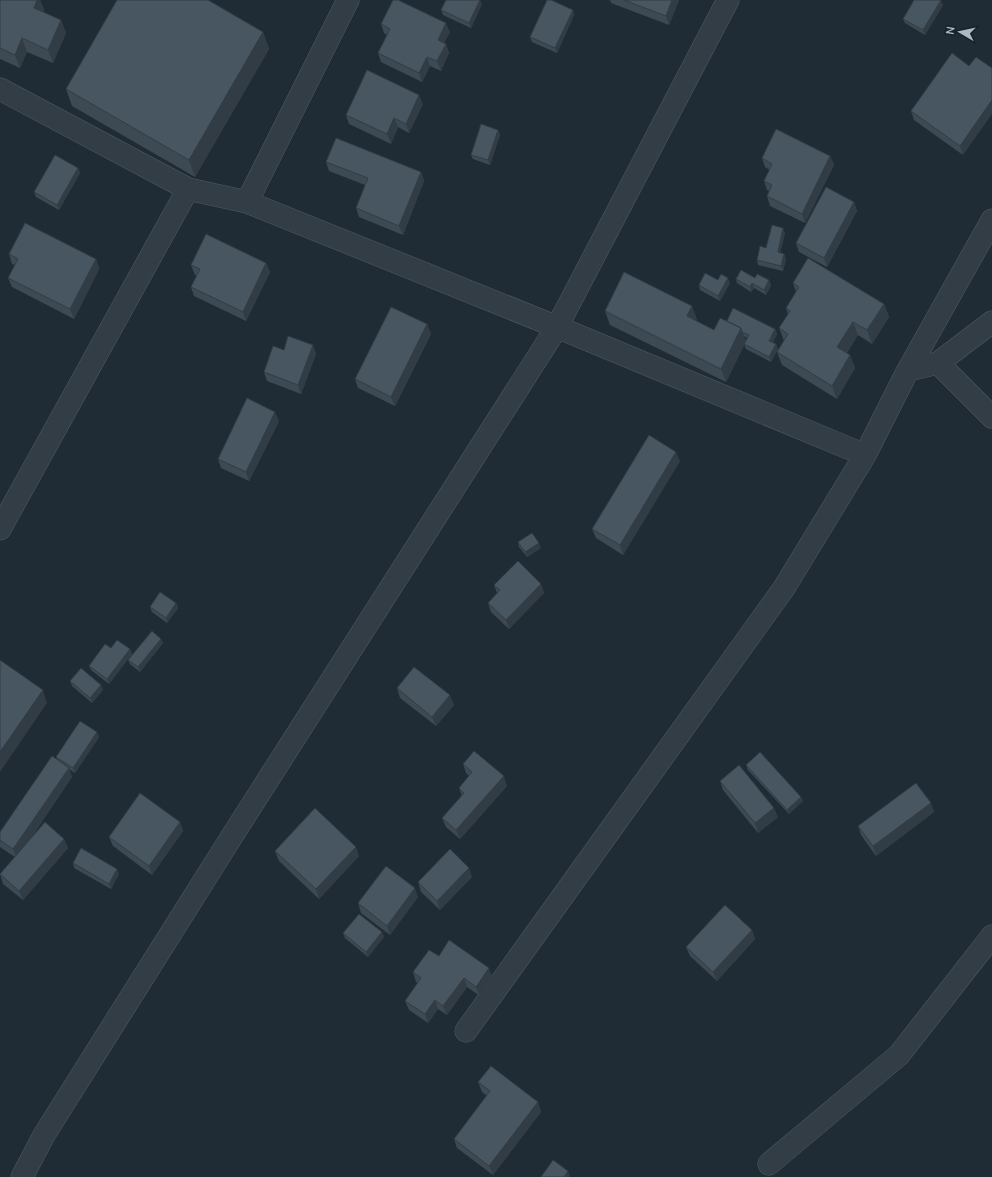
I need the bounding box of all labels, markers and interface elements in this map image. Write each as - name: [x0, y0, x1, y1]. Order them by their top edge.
- north arrow: [940, 12, 980, 52]
- text: N: [942, 25, 958, 35]

